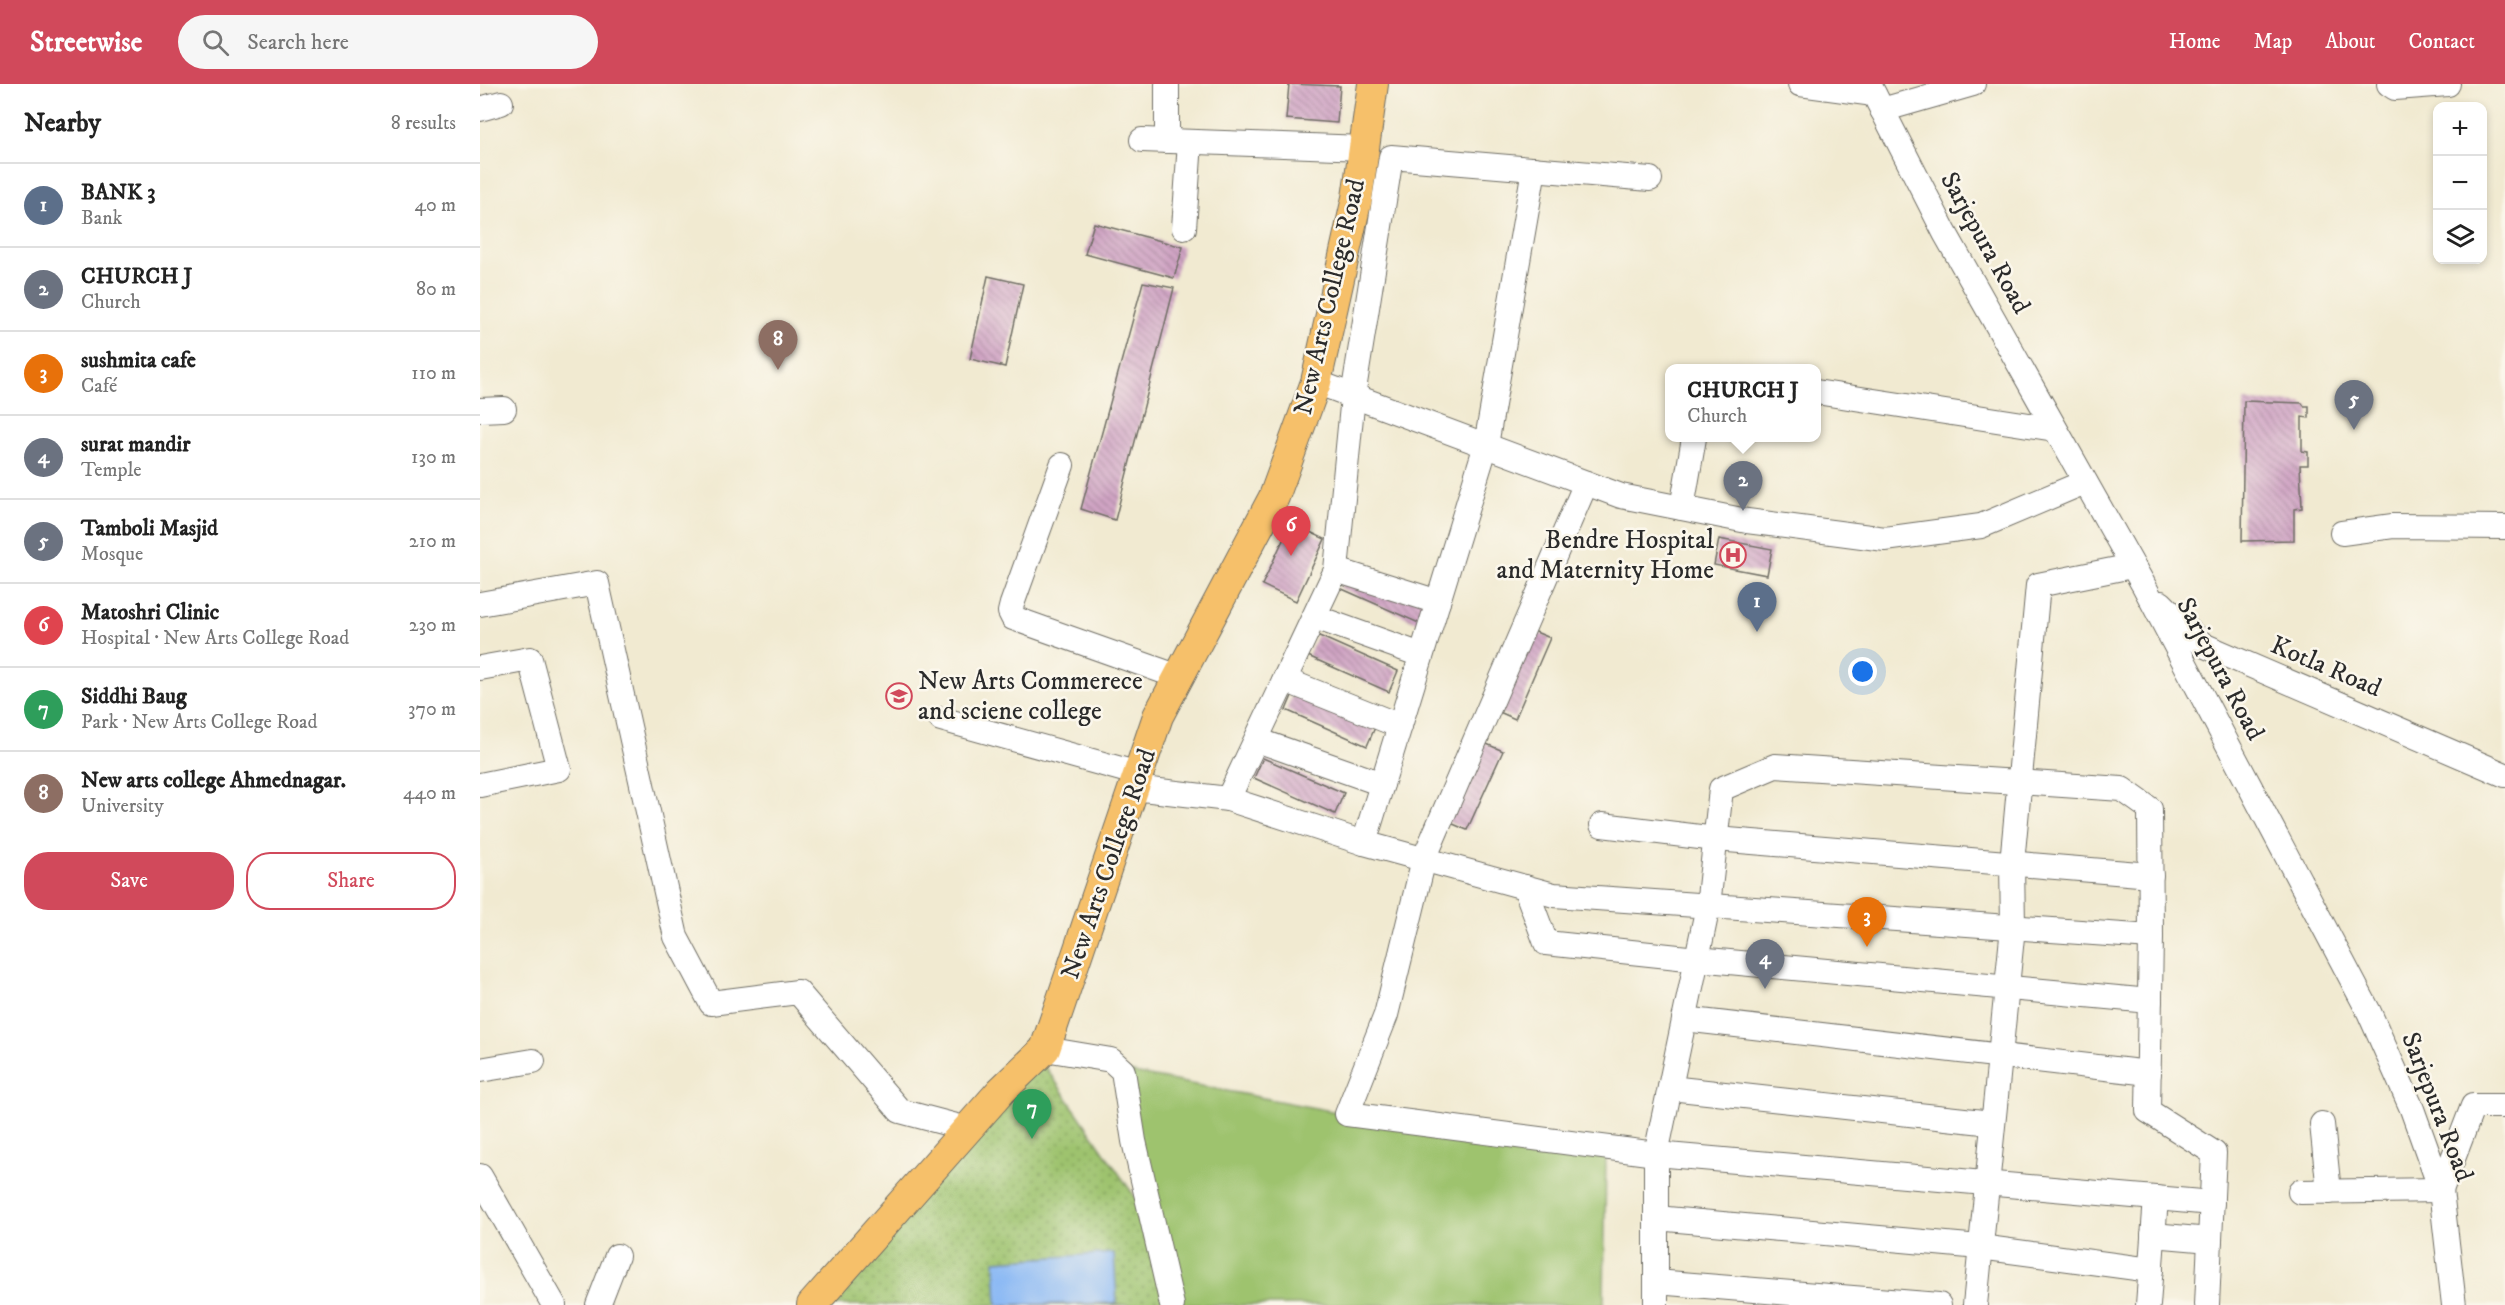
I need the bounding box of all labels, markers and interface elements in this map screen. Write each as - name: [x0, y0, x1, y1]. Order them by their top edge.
- search box: [178, 15, 598, 69]
- text: Streetwise: [30, 25, 142, 60]
- icon: search: [199, 26, 232, 59]
- text: Search here: [247, 29, 349, 56]
- text: Home: [2169, 29, 2221, 55]
- text: Map: [2254, 29, 2292, 55]
- text: About: [2325, 29, 2376, 55]
- text: Contact: [2409, 29, 2475, 55]
- map controls: [2433, 102, 2487, 264]
- button: +: [2433, 102, 2487, 156]
- text: Nearby: [24, 107, 101, 140]
- text: 8 results: [391, 111, 456, 136]
- button: −: [2433, 156, 2487, 210]
- street label: Sarjepura Road: [1932, 166, 2038, 320]
- street label: New Arts College Road: [1287, 176, 1373, 418]
- text: BANK 3: [81, 179, 155, 206]
- text: 1: [40, 193, 47, 218]
- text: 40 m: [414, 193, 456, 218]
- text: Bank: [81, 206, 123, 231]
- button: layers: [2433, 210, 2487, 264]
- text: CHURCH J: [81, 263, 192, 290]
- text: 2: [39, 277, 48, 302]
- text: 80 m: [416, 277, 456, 302]
- text: Church: [81, 290, 141, 315]
- pin: 8: [758, 320, 798, 370]
- text: sushmita cafe: [81, 347, 196, 374]
- text: 3: [40, 361, 47, 386]
- text: 110 m: [411, 361, 456, 386]
- popup: [1665, 364, 1821, 442]
- text: Café: [81, 374, 117, 399]
- text: CHURCH J: [1687, 377, 1799, 404]
- pin: 5: [2334, 380, 2374, 430]
- text: Church: [1687, 404, 1747, 429]
- text: surat mandir: [81, 431, 190, 458]
- text: 4: [38, 445, 49, 470]
- text: 130 m: [411, 445, 456, 470]
- text: Temple: [81, 458, 142, 483]
- pin: 2: [1724, 462, 1762, 511]
- pin: 6: [1272, 506, 1310, 556]
- text: Tamboli Masjid: [81, 515, 218, 542]
- place label: Bendre Hospital and Maternity Home: [1497, 524, 1714, 587]
- text: 5: [39, 529, 48, 554]
- text: 210 m: [409, 529, 456, 554]
- hospital icon: Bendre Hospital and Maternity Home: [1718, 540, 1748, 570]
- text: Mosque: [81, 542, 143, 567]
- pin: 1: [1738, 582, 1776, 632]
- street label: Sarjepura Road: [2169, 592, 2271, 746]
- text: Matoshri Clinic: [81, 599, 219, 626]
- text: 6: [38, 613, 49, 638]
- text: 230 m: [409, 613, 456, 638]
- text: Hospital · New Arts College Road: [81, 626, 349, 651]
- street label: Kotla Road: [2266, 629, 2386, 705]
- your location: [1848, 657, 1877, 686]
- place label: New Arts Commerece and sciene college: [918, 665, 1143, 728]
- school or university icon: New Arts Commerece and sciene college: [884, 681, 914, 711]
- text: Siddhi Baug: [81, 683, 187, 710]
- text: 7: [38, 697, 49, 722]
- text: 370 m: [408, 697, 456, 722]
- text: Park · New Arts College Road: [81, 710, 318, 735]
- street label: New Arts College Road: [1054, 744, 1164, 984]
- text: New arts college Ahmednagar.: [81, 767, 346, 794]
- text: 8: [38, 781, 49, 806]
- text: 440 m: [403, 781, 456, 806]
- text: University: [81, 794, 164, 819]
- button: Save: [24, 852, 234, 910]
- button: Share: [246, 852, 456, 910]
- pin: 3: [1848, 898, 1886, 947]
- pin: 4: [1746, 940, 1784, 989]
- street label: Sarjepura Road: [2393, 1028, 2481, 1186]
- pin: 7: [1012, 1090, 1052, 1139]

